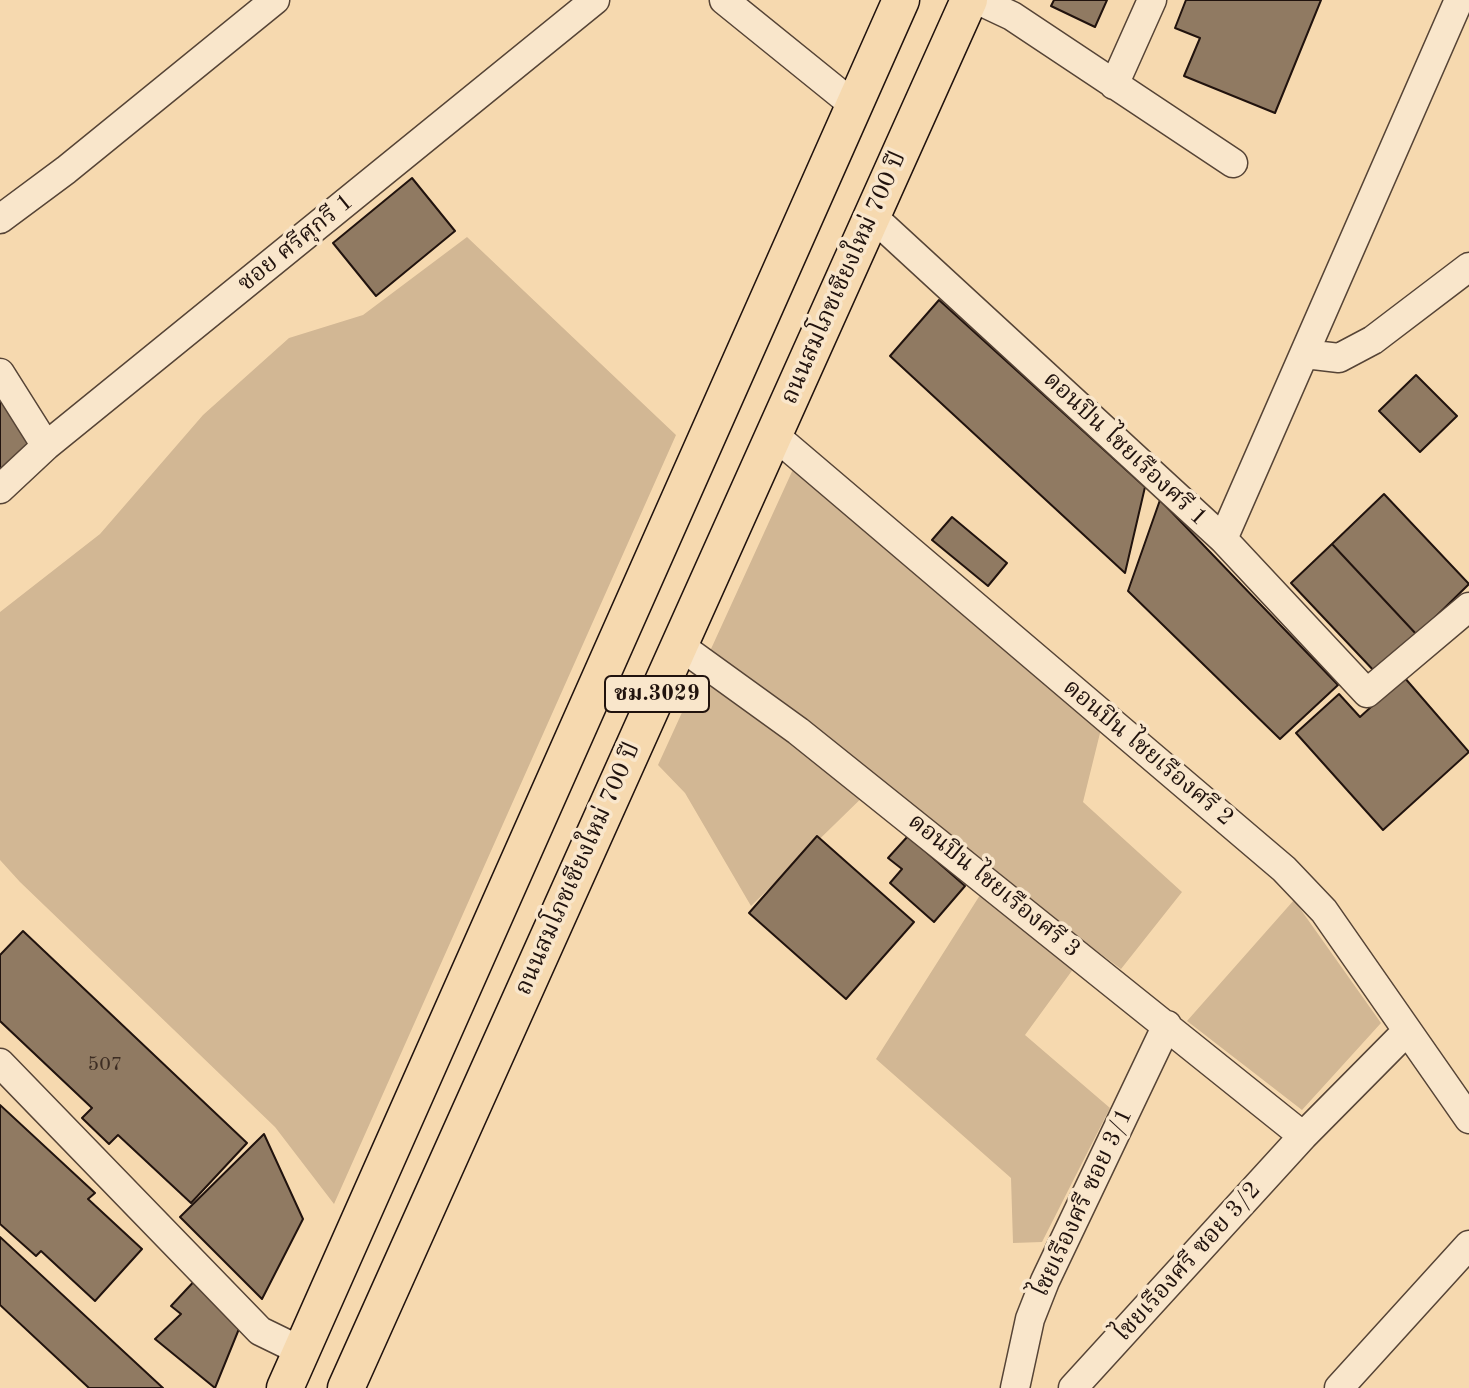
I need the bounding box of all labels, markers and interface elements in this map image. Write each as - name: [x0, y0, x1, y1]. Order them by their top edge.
- street label: ถนนสมโภชเชียงใหม่ 700 ปี: [775, 147, 913, 409]
- street label: ซอย ศรีศุกรี 1: [233, 188, 359, 298]
- street label: ดอนปิน ไชยเรืองศรี 1: [1037, 366, 1213, 532]
- street label: ดอนปิน ไชยเรืองศรี 2: [1057, 673, 1239, 833]
- road number: ชม.3029: [605, 676, 709, 712]
- street label: ถนนสมโภชเชียงใหม่ 700 ปี: [509, 738, 647, 1000]
- street label: ดอนปิน ไชยเรืองศรี 3: [902, 808, 1086, 964]
- house number: 507: [88, 1053, 122, 1077]
- street label: ไชยเรืองศรี ซอย 3/1: [1027, 1104, 1139, 1302]
- street label: ไชยเรืองศรี ซอย 3/2: [1109, 1176, 1267, 1348]

